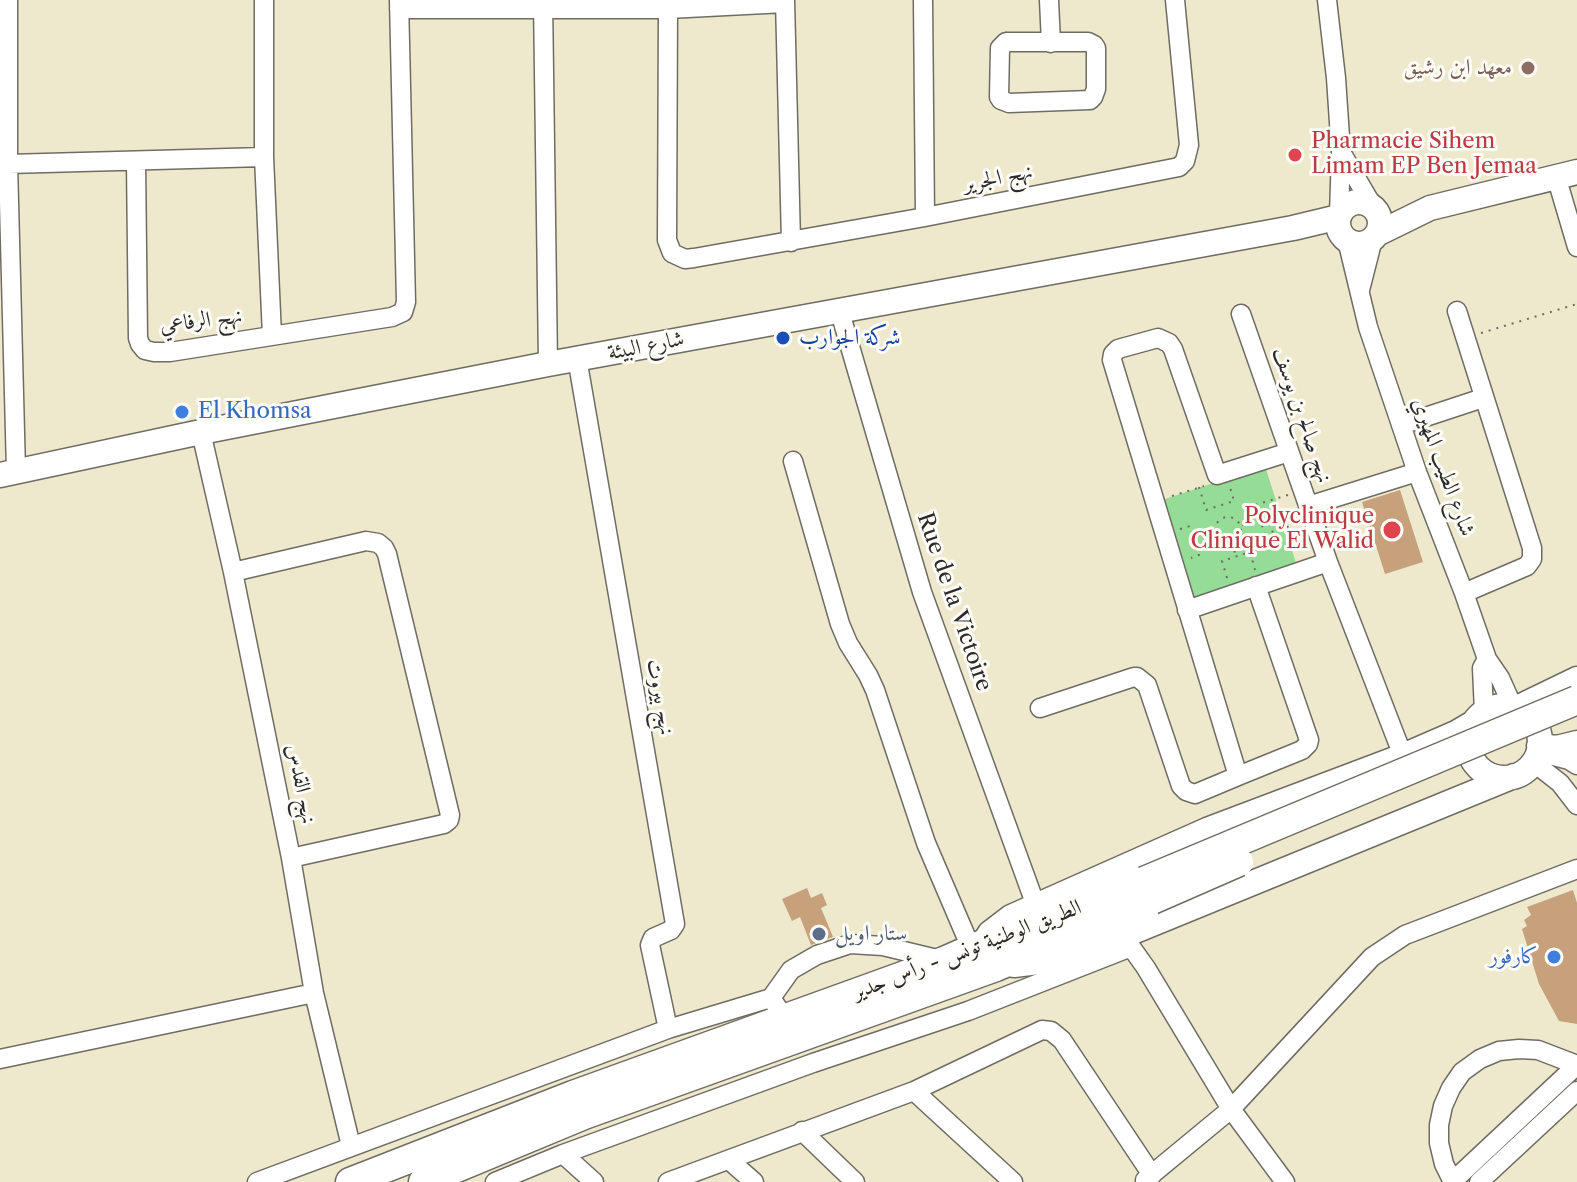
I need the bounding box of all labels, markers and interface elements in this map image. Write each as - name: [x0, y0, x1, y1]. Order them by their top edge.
- place label: معهد ابن رشيق: [1404, 55, 1512, 81]
- marker: معهد ابن رشيق: [1519, 59, 1537, 77]
- place label: Pharmacie Sihem Limam EP Ben Jemaa: [1311, 129, 1537, 180]
- marker: Pharmacie Sihem Limam EP Ben Jemaa: [1286, 146, 1304, 164]
- street label: نهج الجرير: [961, 158, 1035, 198]
- street label: نهج الرفاعي: [158, 303, 244, 339]
- place label: شركة الجوارب: [799, 325, 901, 351]
- street label: شارع البيئة: [606, 326, 686, 366]
- marker: شركة الجوارب: [774, 329, 792, 347]
- street label: نهج صالح بن يوسف: [1266, 344, 1338, 486]
- street label: شارع الطيب المهيري: [1406, 394, 1480, 540]
- place label: El Khomsa: [198, 399, 312, 425]
- marker: El Khomsa: [173, 403, 191, 421]
- place label: Polyclinique Clinique El Walid: [1190, 504, 1374, 556]
- street label: Rue de la Victoire: [911, 509, 997, 695]
- marker: Polyclinique Clinique El Walid: [1381, 519, 1403, 541]
- street label: نهج بيروت: [640, 657, 680, 737]
- street label: نهج القدس: [280, 742, 322, 826]
- street label: الطريق الوطنية تونس - رأس جدير: [849, 894, 1085, 1006]
- place label: ستار اويل: [835, 921, 907, 947]
- marker: ستار اويل: [810, 925, 828, 943]
- place label: كارفور: [1489, 944, 1538, 970]
- marker: كارفور: [1545, 948, 1563, 966]

